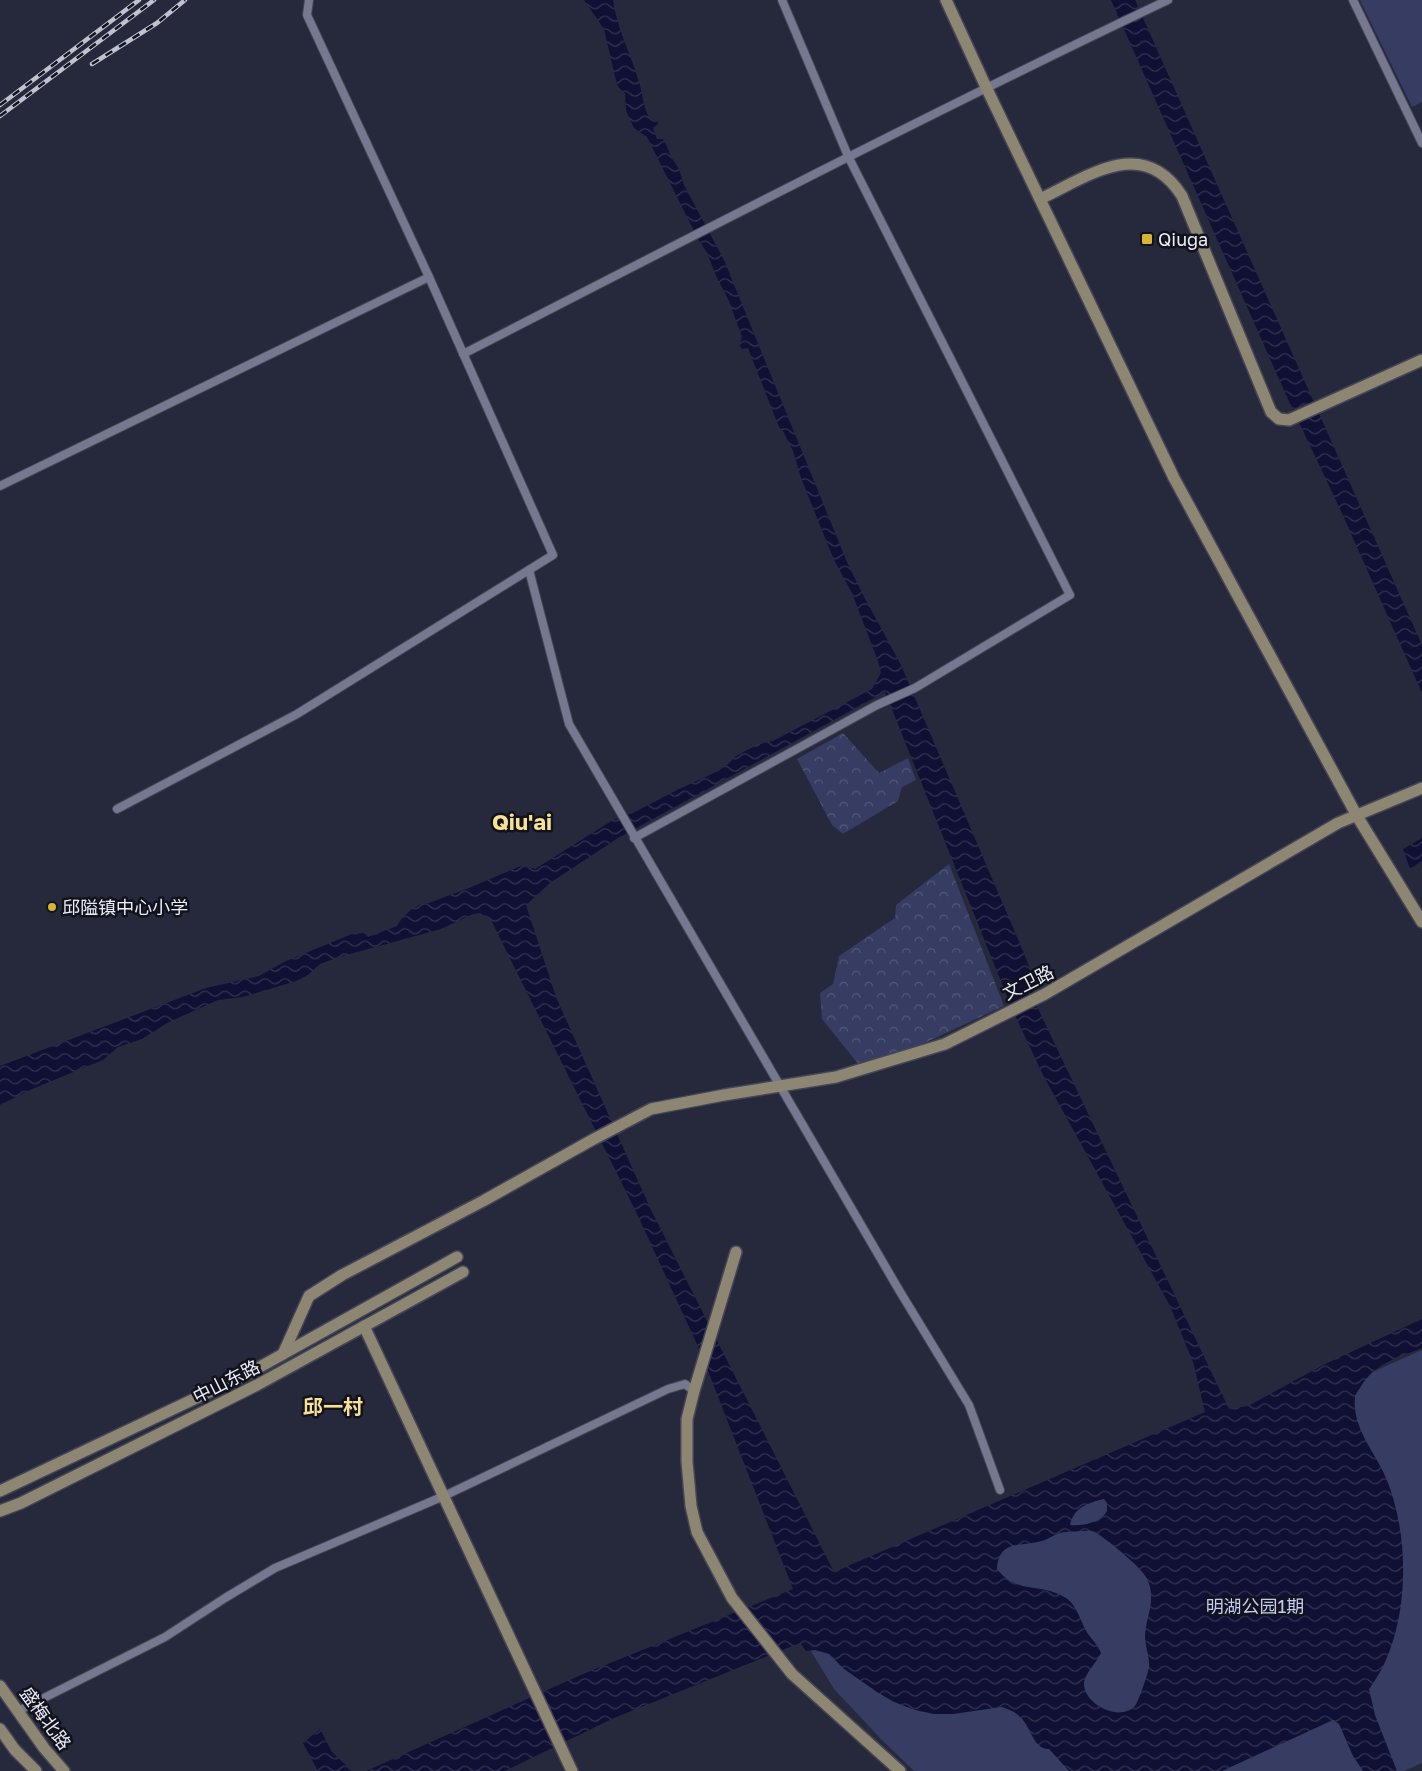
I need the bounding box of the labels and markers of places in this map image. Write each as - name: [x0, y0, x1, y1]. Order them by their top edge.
- place label: Qiuga: [1158, 228, 1208, 250]
- marker: Qiuga: [1140, 232, 1154, 246]
- place label: 邱隘镇中心小学: [62, 896, 188, 918]
- marker: 邱隘镇中心小学: [46, 901, 58, 913]

